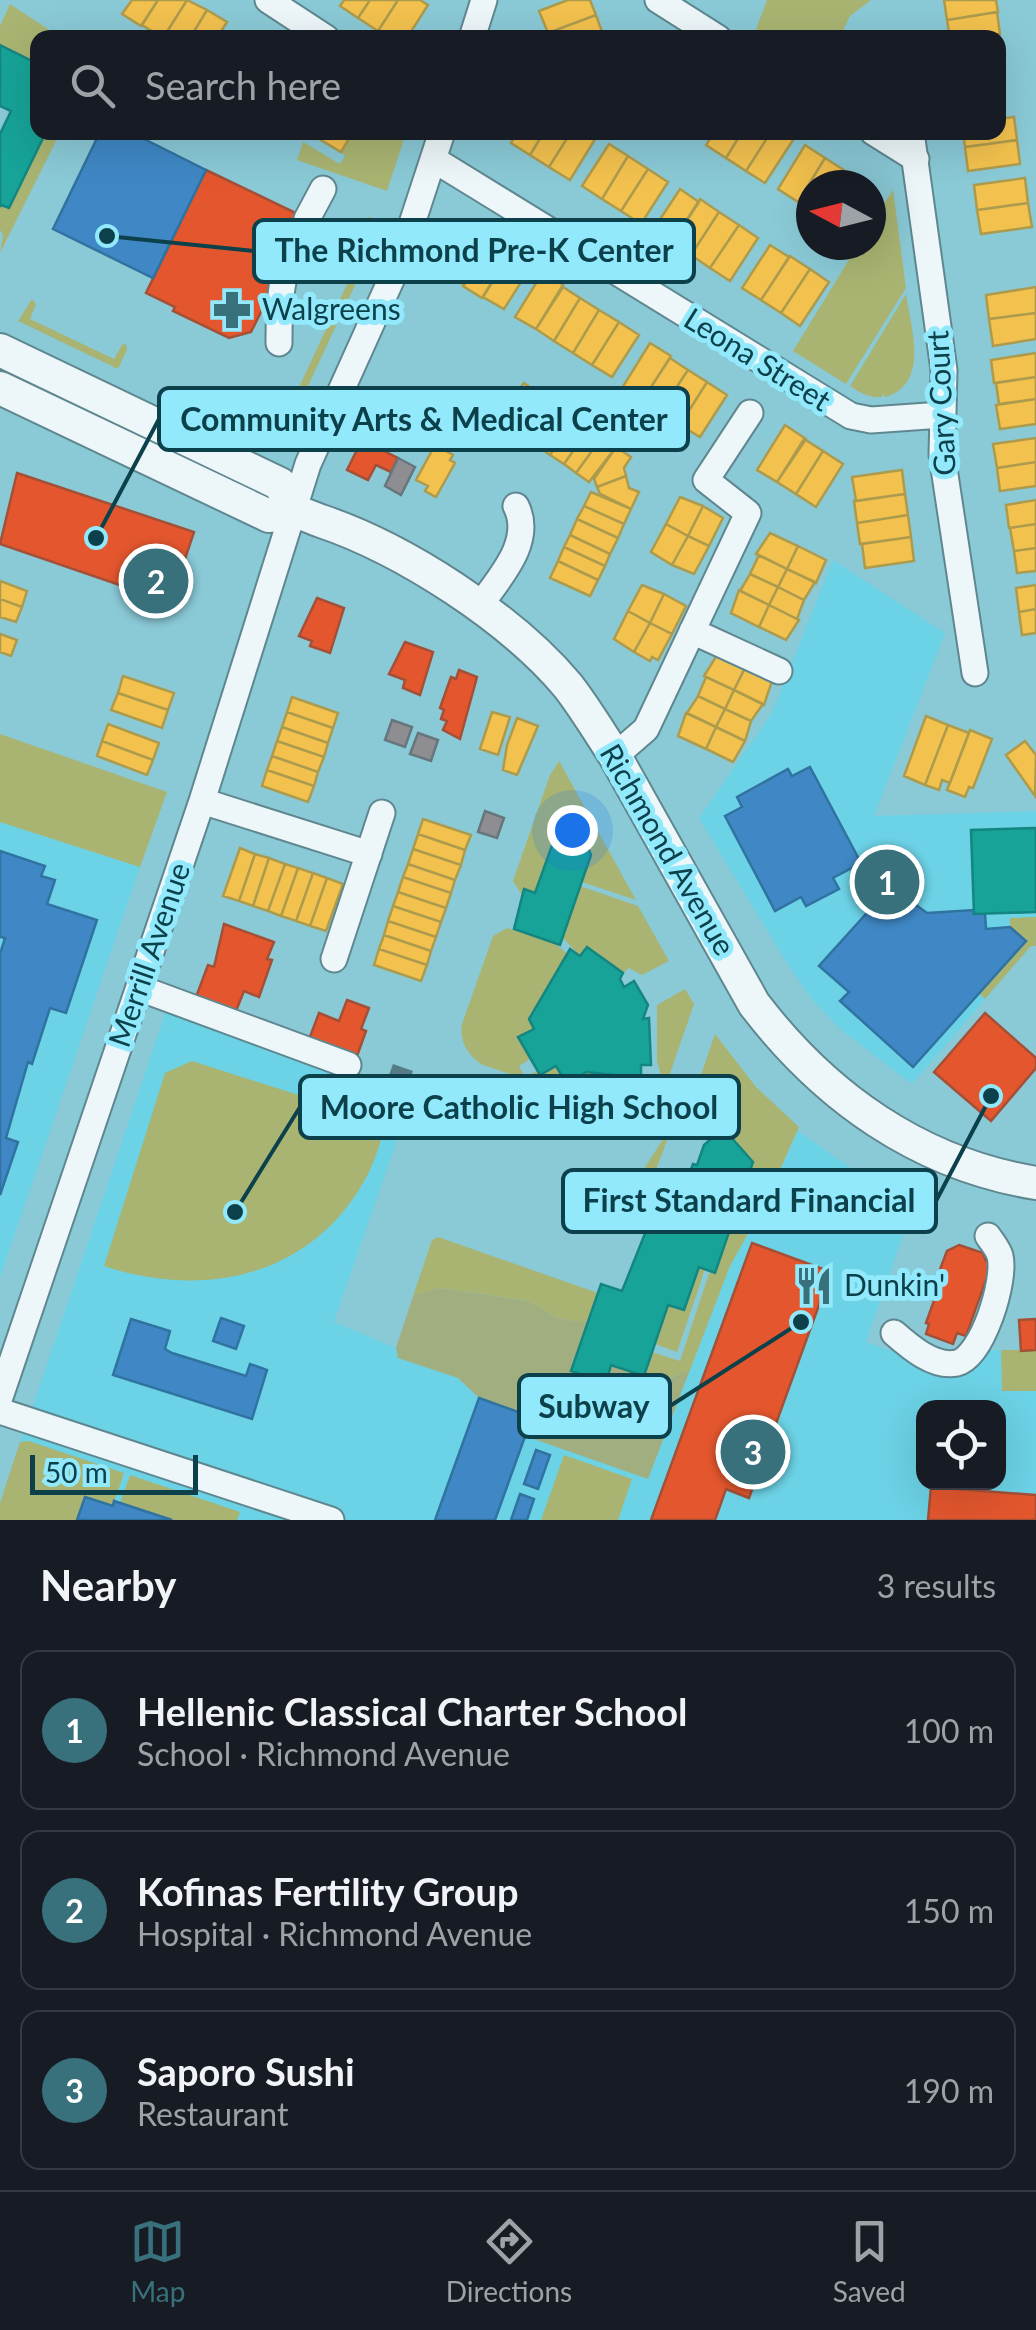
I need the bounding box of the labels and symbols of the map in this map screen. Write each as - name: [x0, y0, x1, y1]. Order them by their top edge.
- north arrow: [796, 170, 886, 260]
- callout: The Richmond Pre-K Center: [254, 220, 694, 282]
- text: The Richmond Pre-K Center: [274, 230, 674, 269]
- pharmacy icon: Walgreens: [211, 289, 253, 331]
- place label: Walgreens: [262, 290, 401, 326]
- street label: Leona Street: [678, 299, 838, 418]
- street label: Gary Court: [918, 329, 962, 477]
- callout: Community Arts & Medical Center: [159, 388, 688, 450]
- text: Community Arts & Medical Center: [180, 399, 668, 438]
- pin: 2: [124, 544, 188, 618]
- street label: Richmond Avenue: [594, 737, 744, 961]
- your location: [547, 805, 598, 856]
- pin: 1: [854, 844, 920, 920]
- street label: Merrill Avenue: [100, 858, 196, 1051]
- callout: Moore Catholic High School: [300, 1076, 739, 1138]
- text: Moore Catholic High School: [320, 1087, 718, 1126]
- callout: First Standard Financial: [563, 1170, 936, 1232]
- text: First Standard Financial: [582, 1180, 916, 1219]
- restaurant icon: Dunkin': [793, 1265, 835, 1307]
- place label: Dunkin': [844, 1266, 945, 1302]
- callout: Subway: [519, 1375, 670, 1437]
- text: Subway: [538, 1386, 650, 1425]
- pin: 3: [720, 1414, 786, 1490]
- scale bar: [30, 1450, 198, 1494]

